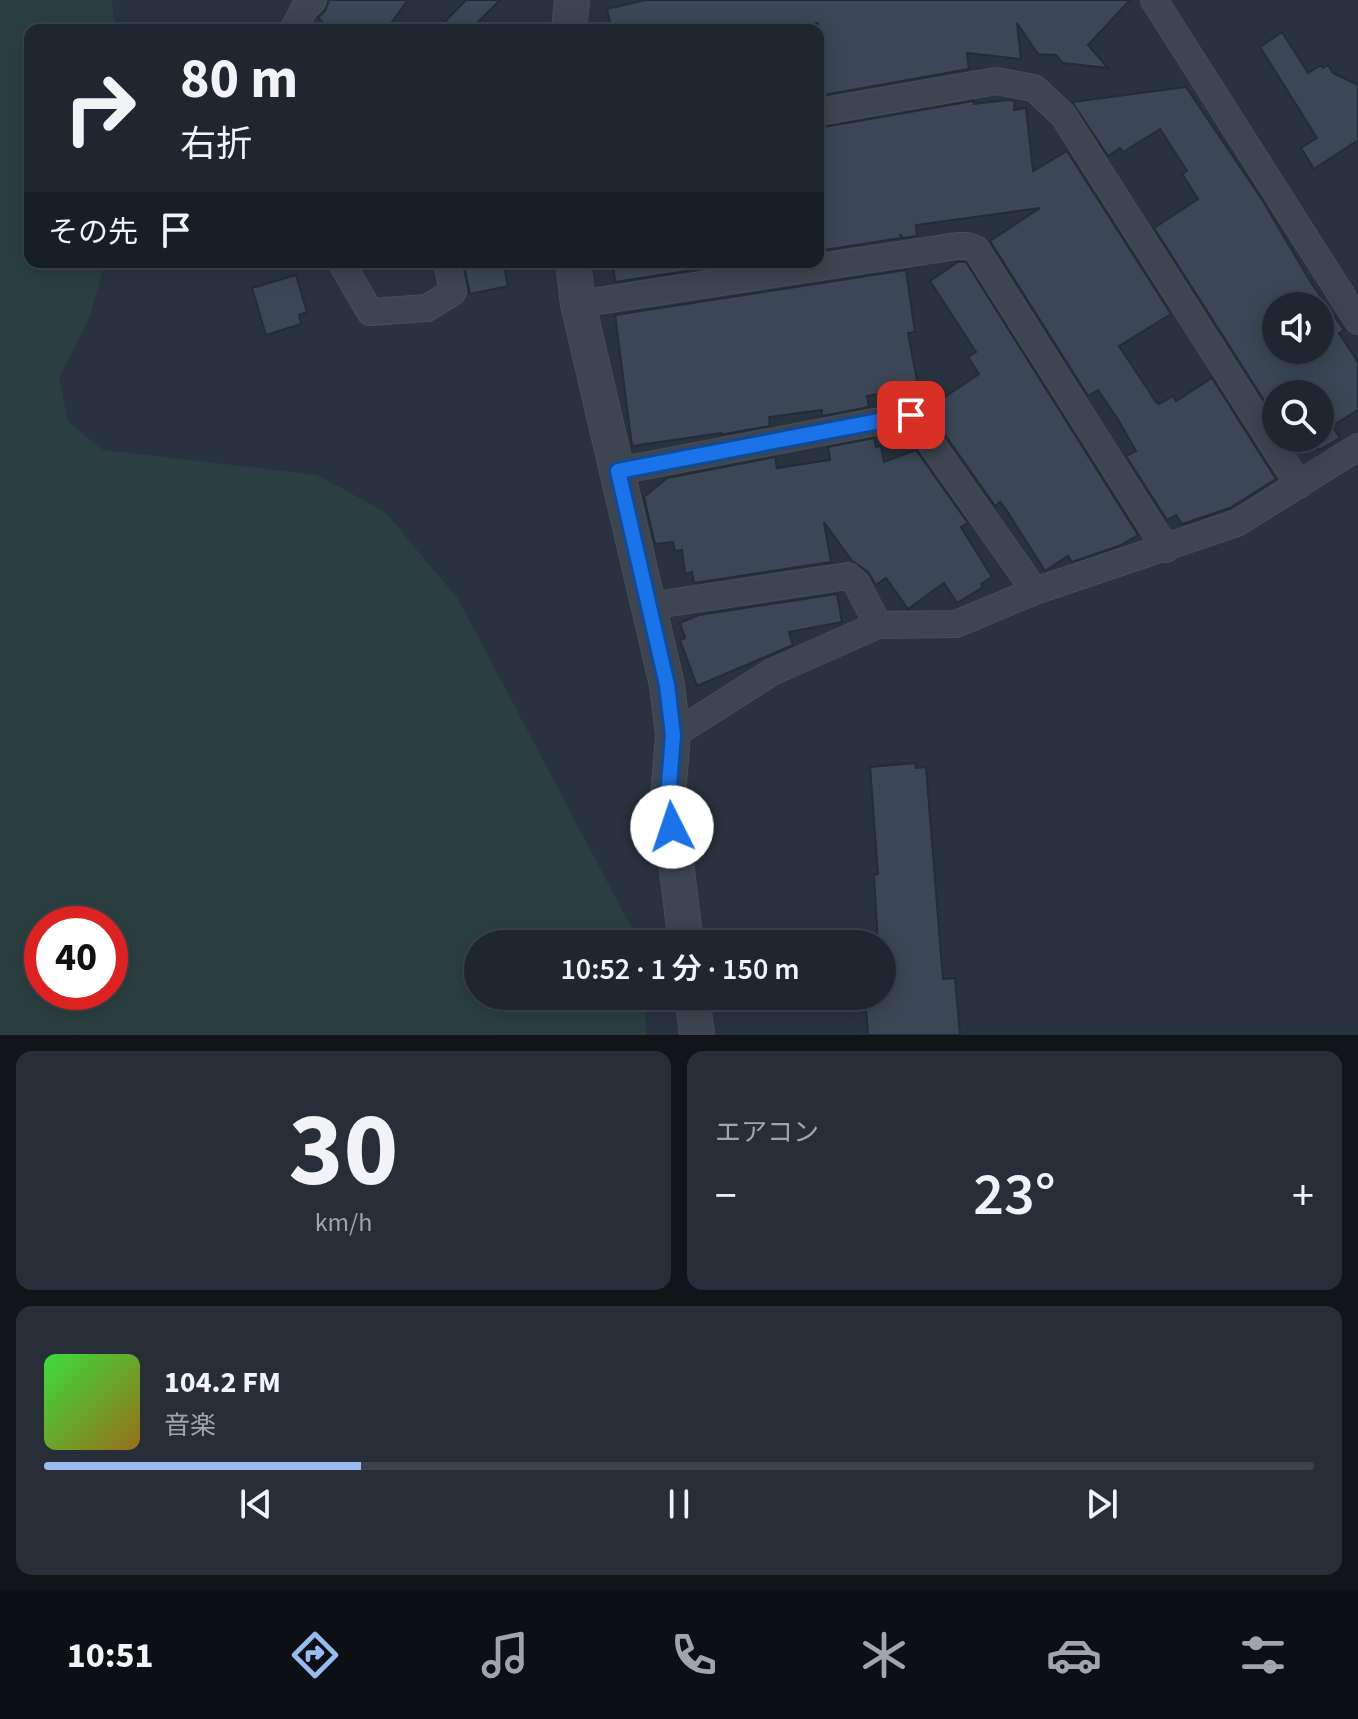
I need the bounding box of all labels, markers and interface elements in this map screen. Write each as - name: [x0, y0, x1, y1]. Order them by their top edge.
- text: 80 m: [180, 40, 298, 119]
- icon: right: [48, 56, 152, 160]
- text: 右折: [180, 119, 252, 170]
- icon: arrive: [154, 208, 198, 252]
- text: その先: [48, 211, 138, 254]
- map controls: [1262, 292, 1334, 452]
- button: sound: [1262, 292, 1334, 364]
- button: search: [1262, 380, 1334, 452]
- pin: [877, 381, 945, 449]
- icon: arrive: [889, 393, 933, 437]
- position arrow: [630, 785, 714, 869]
- speed limit sign: 40: [24, 906, 128, 1010]
- text: 10:52 · 1 分 · 150 m: [560, 948, 800, 991]
- text: 30: [289, 1078, 398, 1226]
- text: エアコン: [715, 1114, 819, 1151]
- text: 23°: [973, 1153, 1056, 1238]
- text: −: [715, 1165, 737, 1228]
- text: +: [1292, 1165, 1314, 1228]
- text: km/h: [315, 1204, 372, 1241]
- text: 104.2 FM: [164, 1361, 281, 1404]
- text: 音楽: [164, 1407, 216, 1444]
- icon: previous: [234, 1482, 278, 1526]
- icon: pause: [657, 1482, 701, 1526]
- icon: next: [1080, 1482, 1124, 1526]
- icon: directions: [287, 1627, 343, 1683]
- icon: music: [477, 1627, 533, 1683]
- icon: phone: [666, 1627, 722, 1683]
- icon: climate: [856, 1627, 912, 1683]
- icon: car: [1046, 1627, 1102, 1683]
- icon: filters: [1235, 1627, 1291, 1683]
- text: 10:51: [67, 1630, 154, 1681]

